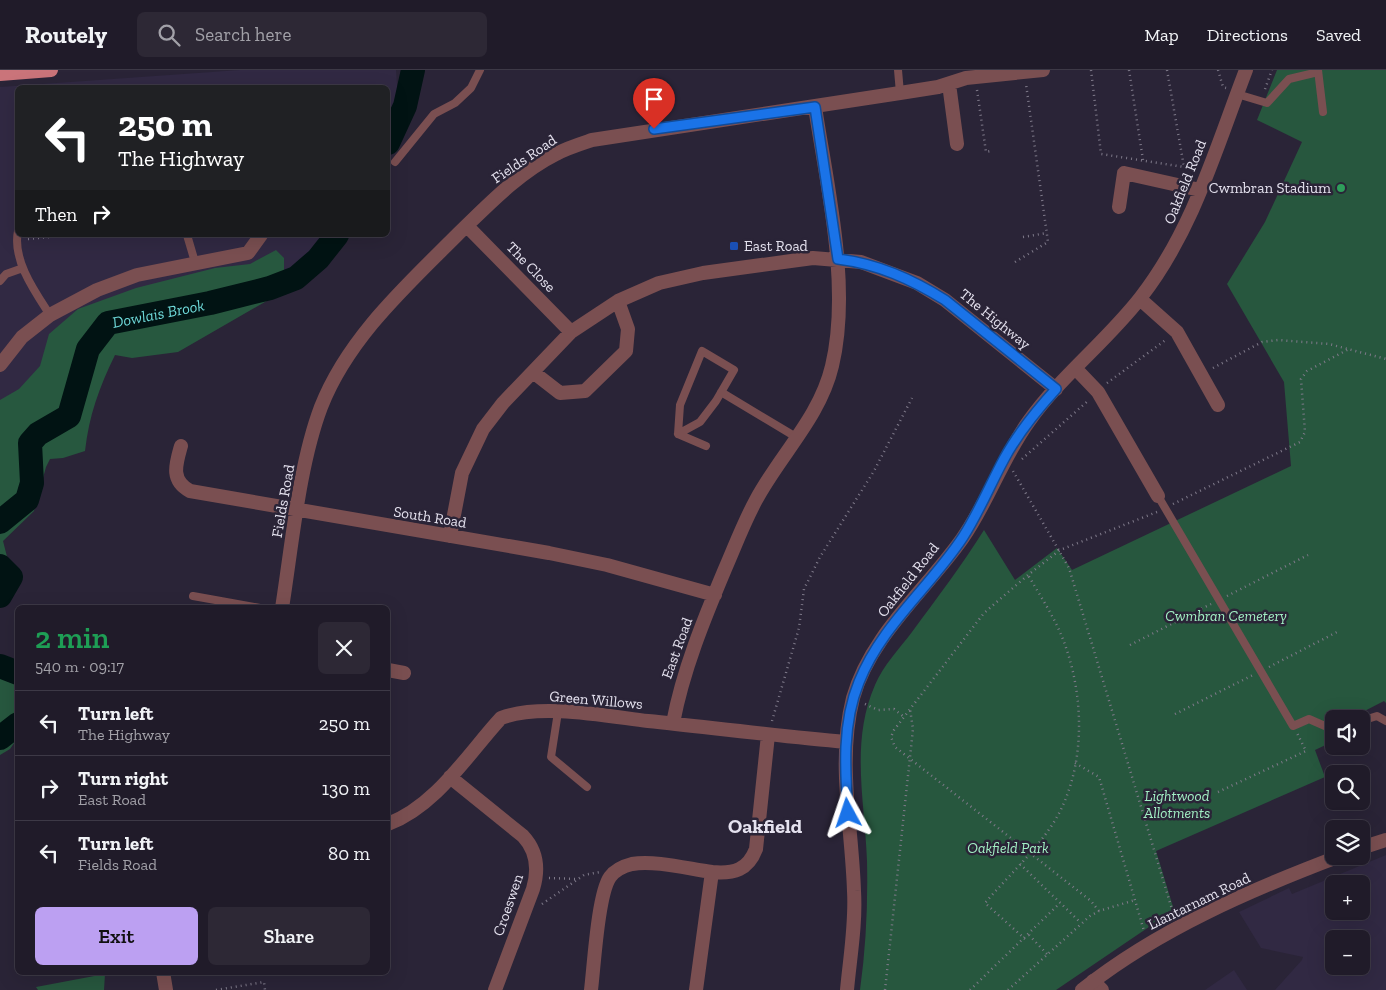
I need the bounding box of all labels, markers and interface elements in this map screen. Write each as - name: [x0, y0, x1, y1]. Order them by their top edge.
- search box: [137, 12, 487, 57]
- text: Routely: [25, 20, 107, 49]
- icon: search: [155, 21, 183, 49]
- text: Search here: [195, 23, 291, 46]
- text: Map: [1144, 24, 1179, 46]
- text: Directions: [1207, 24, 1288, 46]
- text: Saved: [1316, 24, 1361, 46]
- pin: [633, 78, 675, 129]
- icon: arrive: [640, 85, 668, 113]
- text: 250 m: [118, 103, 212, 145]
- icon: left: [35, 105, 100, 170]
- street label: Fields Road: [488, 130, 560, 187]
- street label: Oakfield Road: [1160, 136, 1210, 227]
- text: The Highway: [118, 145, 244, 172]
- place label: Cwmbran Stadium: [1209, 179, 1331, 197]
- marker: Cwmbran Stadium: [1335, 182, 1347, 194]
- icon: right: [87, 200, 115, 228]
- text: Then: [35, 203, 77, 226]
- place label: East Road: [744, 237, 809, 255]
- street label: The Close: [503, 238, 559, 296]
- marker: East Road: [728, 240, 740, 252]
- street label: The Highway: [956, 285, 1034, 353]
- water label: Dowlais Brook: [110, 295, 206, 331]
- street label: Fields Road: [268, 462, 298, 539]
- street label: South Road: [392, 502, 468, 532]
- street label: Oakfield Road: [873, 539, 943, 621]
- park label: Cwmbran Cemetery: [1165, 607, 1287, 625]
- street label: East Road: [658, 614, 697, 681]
- text: 2 min: [35, 620, 109, 656]
- button: close: [318, 622, 370, 674]
- text: 540 m · 09:17: [35, 657, 124, 676]
- street label: Green Willows: [549, 687, 643, 713]
- text: Turn left: [78, 702, 153, 725]
- icon: left: [35, 709, 63, 737]
- map controls: [1325, 710, 1370, 975]
- button: sound: [1325, 710, 1370, 755]
- text: 250 m: [319, 712, 370, 735]
- text: The Highway: [78, 725, 170, 744]
- button: search: [1325, 765, 1370, 810]
- text: Turn right: [78, 767, 168, 790]
- icon: right: [35, 774, 63, 802]
- text: 130 m: [322, 777, 370, 800]
- position arrow: [821, 786, 873, 838]
- park label: Lightwood Allotments: [1143, 787, 1210, 822]
- text: East Road: [78, 790, 146, 809]
- district label: Oakfield: [728, 814, 803, 838]
- button: layers: [1325, 820, 1370, 865]
- text: Turn left: [78, 832, 153, 855]
- icon: left: [35, 839, 63, 867]
- park label: Oakfield Park: [967, 839, 1049, 857]
- text: 80 m: [328, 842, 370, 865]
- text: Fields Road: [78, 855, 157, 874]
- street label: Llantarnam Road: [1145, 868, 1254, 934]
- street label: Croeswen: [489, 871, 527, 938]
- button: +: [1325, 875, 1370, 920]
- button: Exit: [35, 907, 198, 965]
- button: Share: [208, 907, 370, 965]
- button: −: [1325, 930, 1370, 975]

